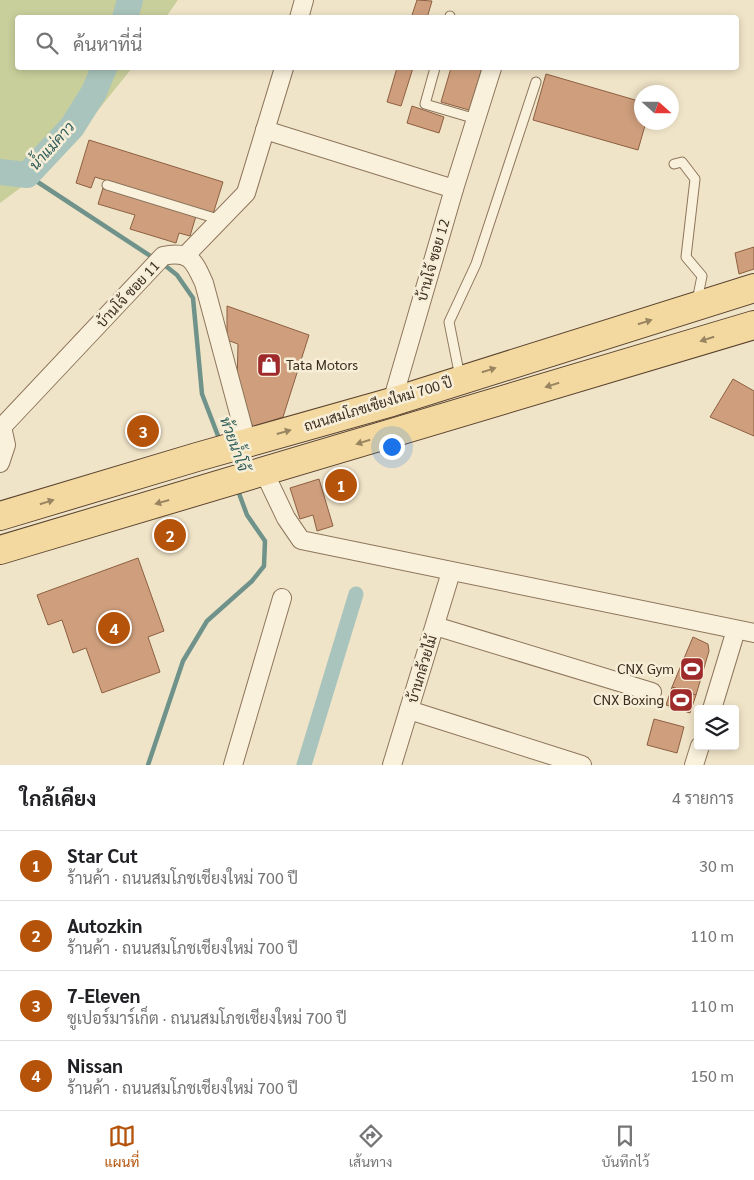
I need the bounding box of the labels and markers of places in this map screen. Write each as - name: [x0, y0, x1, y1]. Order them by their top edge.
- shop icon: Tata Motors: [256, 352, 282, 378]
- place label: Tata Motors: [286, 355, 358, 373]
- pin: 3: [127, 412, 159, 450]
- pin: 1: [325, 466, 357, 504]
- pin: 2: [154, 516, 186, 554]
- pin: 4: [98, 609, 130, 647]
- sports icon: CNX Gym: [679, 656, 705, 682]
- place label: CNX Gym: [617, 659, 674, 677]
- sports icon: CNX Boxing: [668, 687, 694, 713]
- place label: CNX Boxing: [593, 690, 664, 708]

